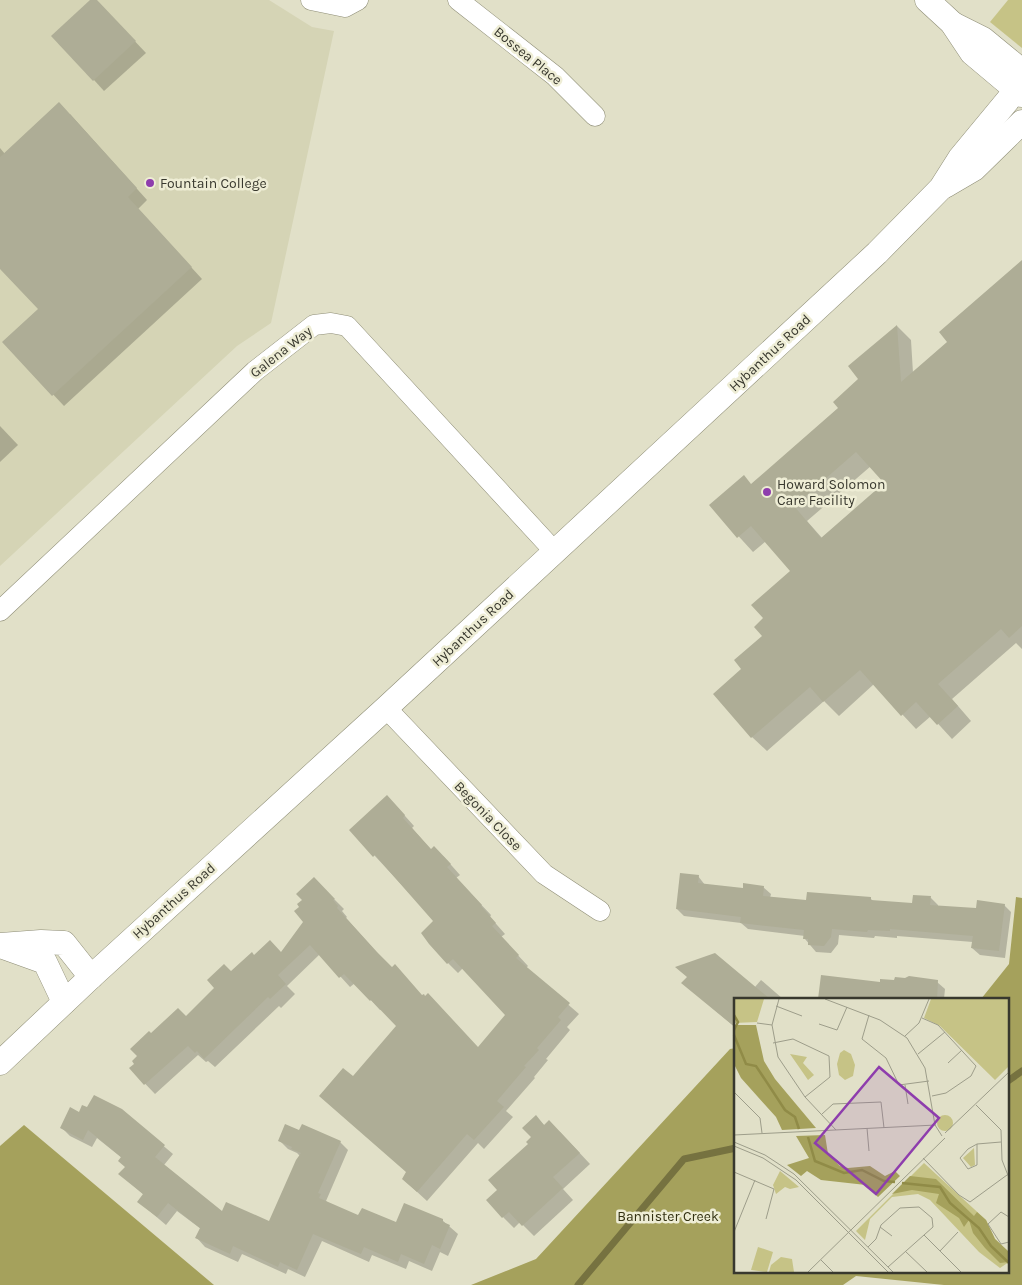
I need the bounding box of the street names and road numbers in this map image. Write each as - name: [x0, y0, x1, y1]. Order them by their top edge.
- street label: Bossea Place: [490, 23, 566, 89]
- street label: Hybanthus Road: [726, 311, 814, 395]
- street label: Galena Way: [247, 322, 316, 381]
- street label: Hybanthus Road: [429, 586, 517, 670]
- street label: Begonia Close: [451, 778, 525, 854]
- street label: Hybanthus Road: [129, 859, 219, 943]

